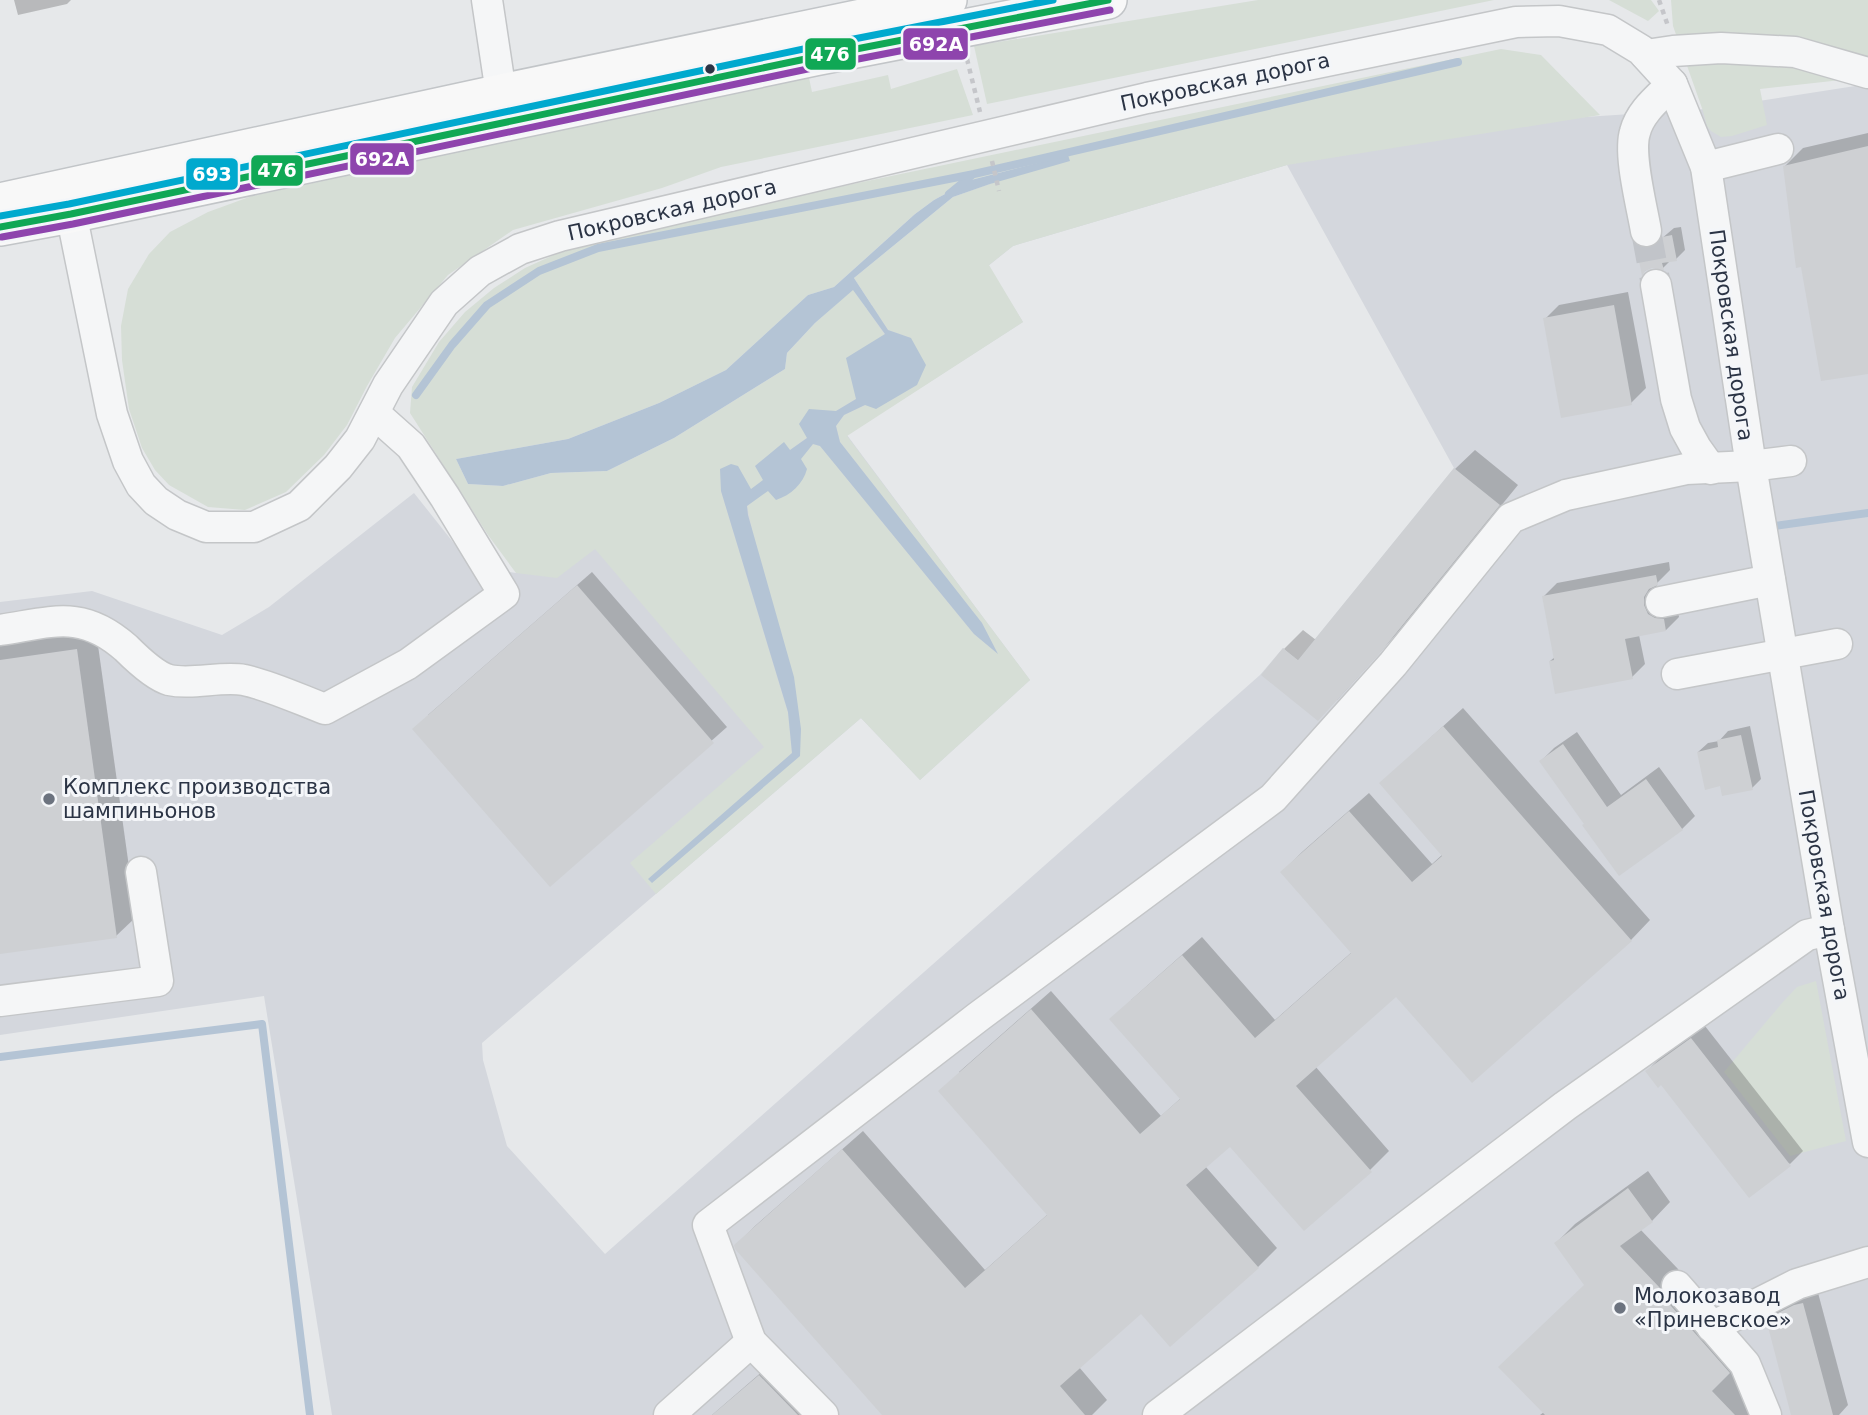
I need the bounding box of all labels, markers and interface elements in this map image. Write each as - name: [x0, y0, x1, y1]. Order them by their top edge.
- line badge: 692А: [902, 27, 969, 61]
- text: 692А: [909, 33, 963, 55]
- line badge: 476: [804, 37, 857, 71]
- text: 476: [810, 43, 850, 65]
- street label: Покровская дорога: [1118, 48, 1332, 116]
- unlabelled marker: [703, 62, 717, 76]
- line badge: 692А: [349, 142, 415, 176]
- text: 692А: [355, 148, 409, 170]
- line badge: 476: [250, 154, 304, 187]
- line badge: 693: [185, 157, 239, 191]
- text: 476: [257, 159, 297, 181]
- text: 693: [192, 163, 232, 185]
- street label: Покровская дорога: [565, 174, 779, 246]
- street label: Покровская дорога: [1704, 228, 1758, 442]
- place label: Комплекс производства шампиньонов: [63, 775, 331, 823]
- street label: Покровская дорога: [1794, 788, 1854, 1002]
- marker: Комплекс производства шампиньонов: [41, 791, 57, 807]
- place label: Молокозавод «Приневское»: [1634, 1284, 1792, 1332]
- marker: Молокозавод «Приневское»: [1612, 1300, 1628, 1316]

